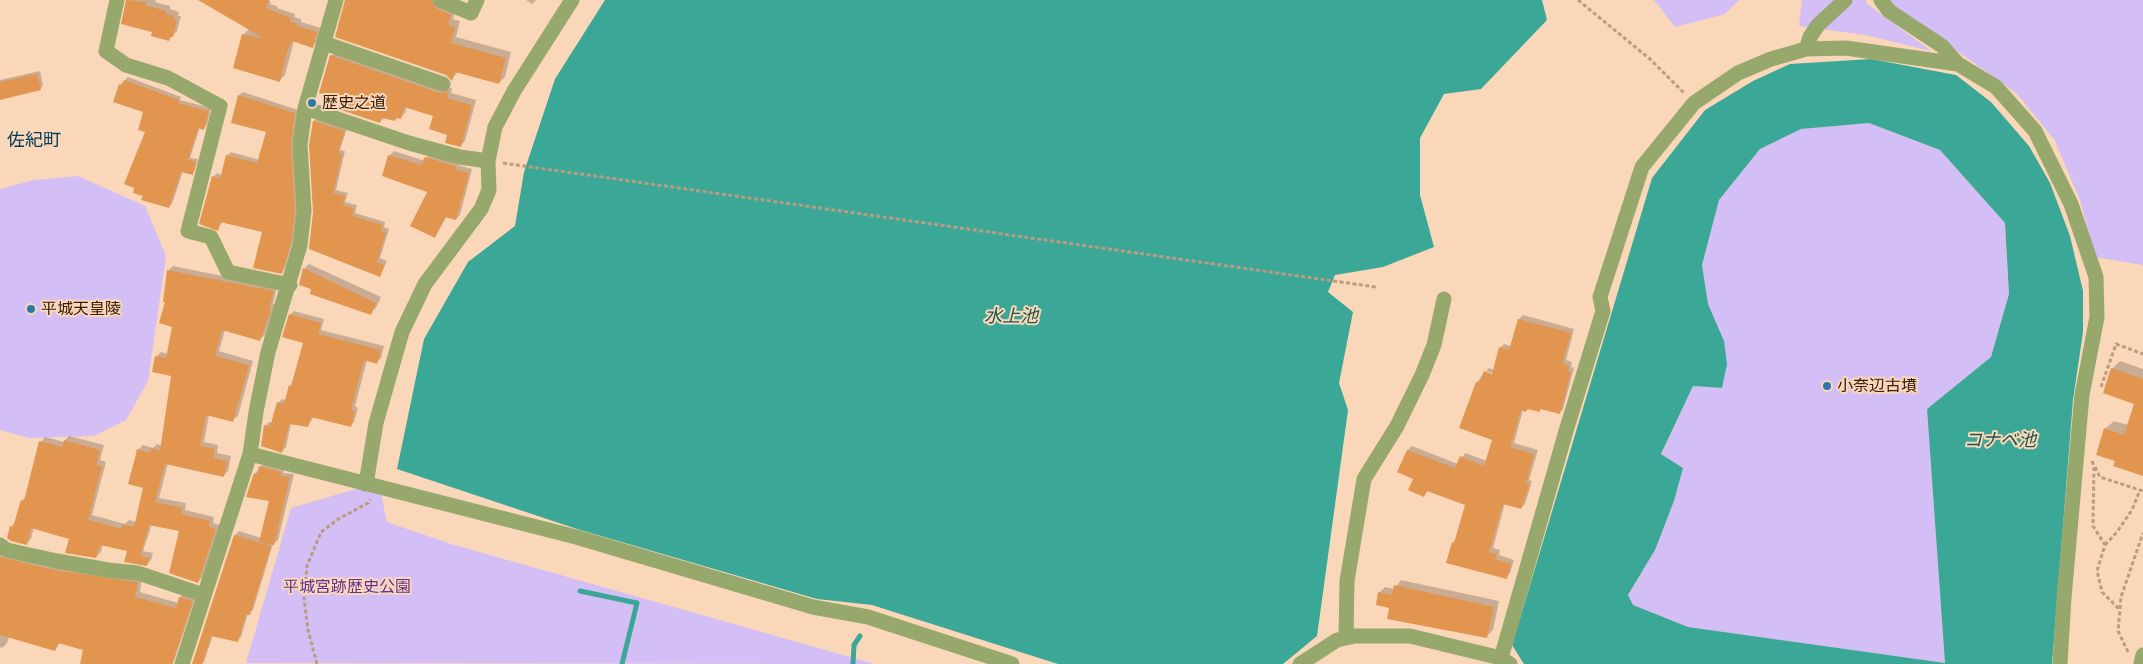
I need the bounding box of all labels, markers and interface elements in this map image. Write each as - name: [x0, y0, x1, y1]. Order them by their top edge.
- place label: 歴史之道: [322, 93, 386, 113]
- marker: 歴史之道: [306, 97, 318, 109]
- district label: 佐紀町: [7, 130, 61, 152]
- place label: 平城天皇陵: [41, 299, 121, 319]
- marker: 平城天皇陵: [25, 303, 37, 315]
- water label: 水上池: [984, 306, 1038, 328]
- place label: 小奈辺古墳: [1837, 376, 1917, 396]
- marker: 小奈辺古墳: [1821, 380, 1833, 392]
- water label: コナベ池: [1964, 430, 2036, 452]
- park label: 平城宮跡歴史公園: [283, 577, 411, 597]

